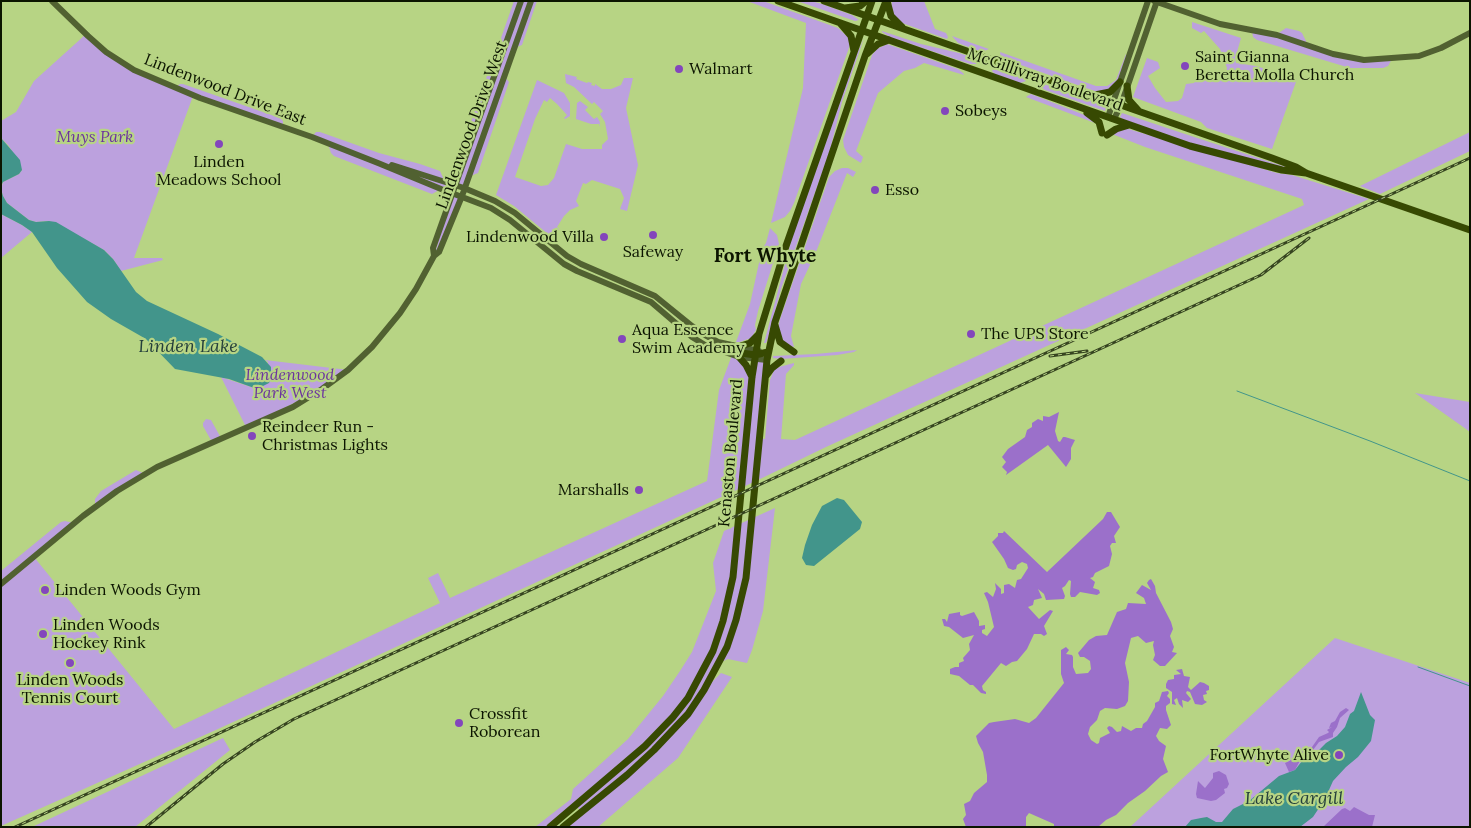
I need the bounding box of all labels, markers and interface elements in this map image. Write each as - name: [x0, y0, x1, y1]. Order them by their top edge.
- street label: Lindenwood Drive West: [433, 38, 511, 212]
- street label: McGillivray Boulevard: [965, 44, 1125, 116]
- place label: Saint Gianna Beretta Molla Church: [1195, 47, 1354, 85]
- street label: Lindenwood Drive East: [141, 50, 309, 130]
- place label: Walmart: [689, 59, 753, 79]
- marker: Saint Gianna Beretta Molla Church: [1179, 60, 1191, 72]
- marker: Walmart: [673, 63, 685, 75]
- place label: Sobeys: [955, 101, 1007, 121]
- marker: Sobeys: [939, 105, 951, 117]
- park label: Muys Park: [57, 127, 133, 147]
- marker: Linden Meadows School: [213, 138, 225, 150]
- place label: Linden Meadows School: [157, 152, 281, 190]
- place label: Esso: [885, 180, 919, 200]
- marker: Esso: [869, 184, 881, 196]
- place label: Lindenwood Villa: [466, 227, 594, 247]
- marker: Safeway: [647, 229, 659, 241]
- marker: Lindenwood Villa: [598, 231, 610, 243]
- place label: Safeway: [623, 242, 683, 262]
- district label: Fort Whyte: [714, 246, 816, 268]
- place label: Aqua Essence Swim Academy: [632, 320, 744, 358]
- place label: The UPS Store: [981, 324, 1089, 344]
- marker: The UPS Store: [965, 328, 977, 340]
- marker: Aqua Essence Swim Academy: [616, 333, 628, 345]
- water label: Linden Lake: [138, 336, 238, 358]
- park label: Lindenwood Park West: [246, 365, 334, 403]
- street label: Kenaston Boulevard: [715, 378, 747, 528]
- place label: Reindeer Run - Christmas Lights: [262, 417, 388, 455]
- marker: Reindeer Run - Christmas Lights: [246, 430, 258, 442]
- place label: Marshalls: [558, 480, 629, 500]
- marker: Marshalls: [633, 484, 645, 496]
- place label: Linden Woods Gym: [55, 580, 201, 600]
- marker: Linden Woods Gym: [39, 584, 51, 596]
- place label: Linden Woods Hockey Rink: [53, 615, 160, 653]
- marker: Linden Woods Hockey Rink: [37, 628, 49, 640]
- marker: Linden Woods Tennis Court: [64, 657, 76, 669]
- place label: Linden Woods Tennis Court: [17, 670, 123, 708]
- place label: Crossfit Roborean: [469, 704, 540, 742]
- marker: Crossfit Roborean: [453, 717, 465, 729]
- place label: FortWhyte Alive: [1209, 745, 1329, 765]
- marker: FortWhyte Alive: [1333, 749, 1345, 761]
- water label: Lake Cargill: [1245, 788, 1343, 810]

